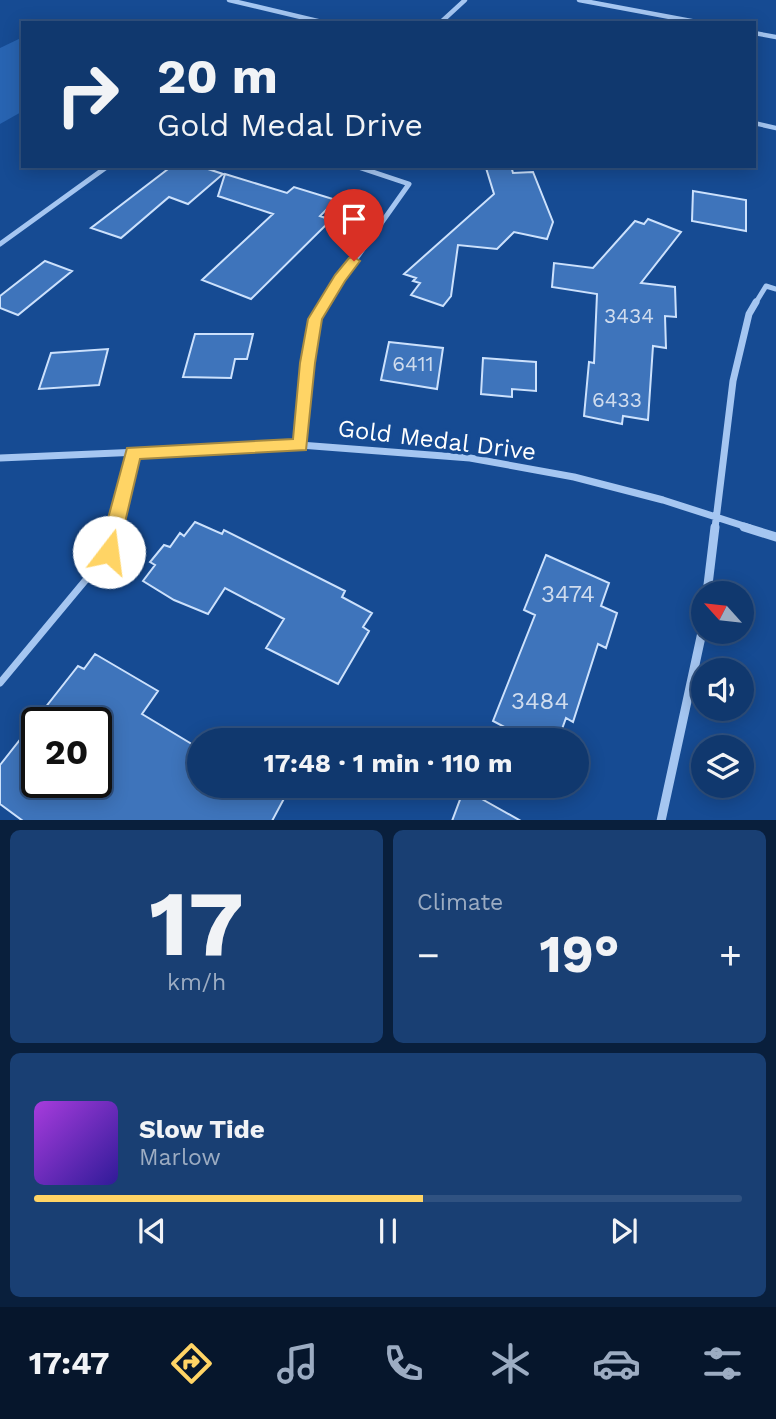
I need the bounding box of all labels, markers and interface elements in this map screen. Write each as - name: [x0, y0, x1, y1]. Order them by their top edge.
- text: 20 m: [157, 47, 278, 105]
- icon: right: [42, 49, 133, 140]
- text: Gold Medal Drive: [157, 106, 423, 144]
- pin: [324, 189, 384, 261]
- icon: arrive: [335, 200, 373, 238]
- house number: 3434: [604, 303, 654, 328]
- house number: 6411: [392, 351, 434, 376]
- house number: 6433: [592, 387, 642, 412]
- street label: Gold Medal Drive: [336, 414, 538, 466]
- position arrow: [72, 515, 146, 589]
- house number: 3474: [541, 580, 595, 608]
- north arrow: [691, 581, 754, 644]
- map controls: [691, 581, 754, 798]
- button: sound: [691, 658, 754, 721]
- house number: 3484: [511, 687, 569, 715]
- speed limit sign: 20: [21, 707, 112, 798]
- button: layers: [691, 735, 754, 798]
- text: 17:48 · 1 min · 110 m: [264, 748, 512, 778]
- text: 17: [149, 870, 244, 977]
- text: Climate: [417, 889, 503, 916]
- text: 19°: [539, 924, 620, 985]
- text: −: [417, 933, 440, 977]
- text: +: [719, 933, 742, 977]
- text: km/h: [167, 969, 226, 996]
- text: Slow Tide: [139, 1114, 265, 1144]
- text: Marlow: [139, 1144, 221, 1171]
- icon: previous: [133, 1212, 171, 1250]
- icon: pause: [369, 1212, 407, 1250]
- icon: next: [605, 1212, 643, 1250]
- icon: directions: [167, 1339, 216, 1388]
- icon: music: [273, 1339, 322, 1388]
- icon: phone: [379, 1339, 428, 1388]
- icon: climate: [486, 1339, 535, 1388]
- icon: car: [592, 1339, 641, 1388]
- icon: filters: [698, 1339, 747, 1388]
- text: 17:47: [29, 1344, 110, 1382]

